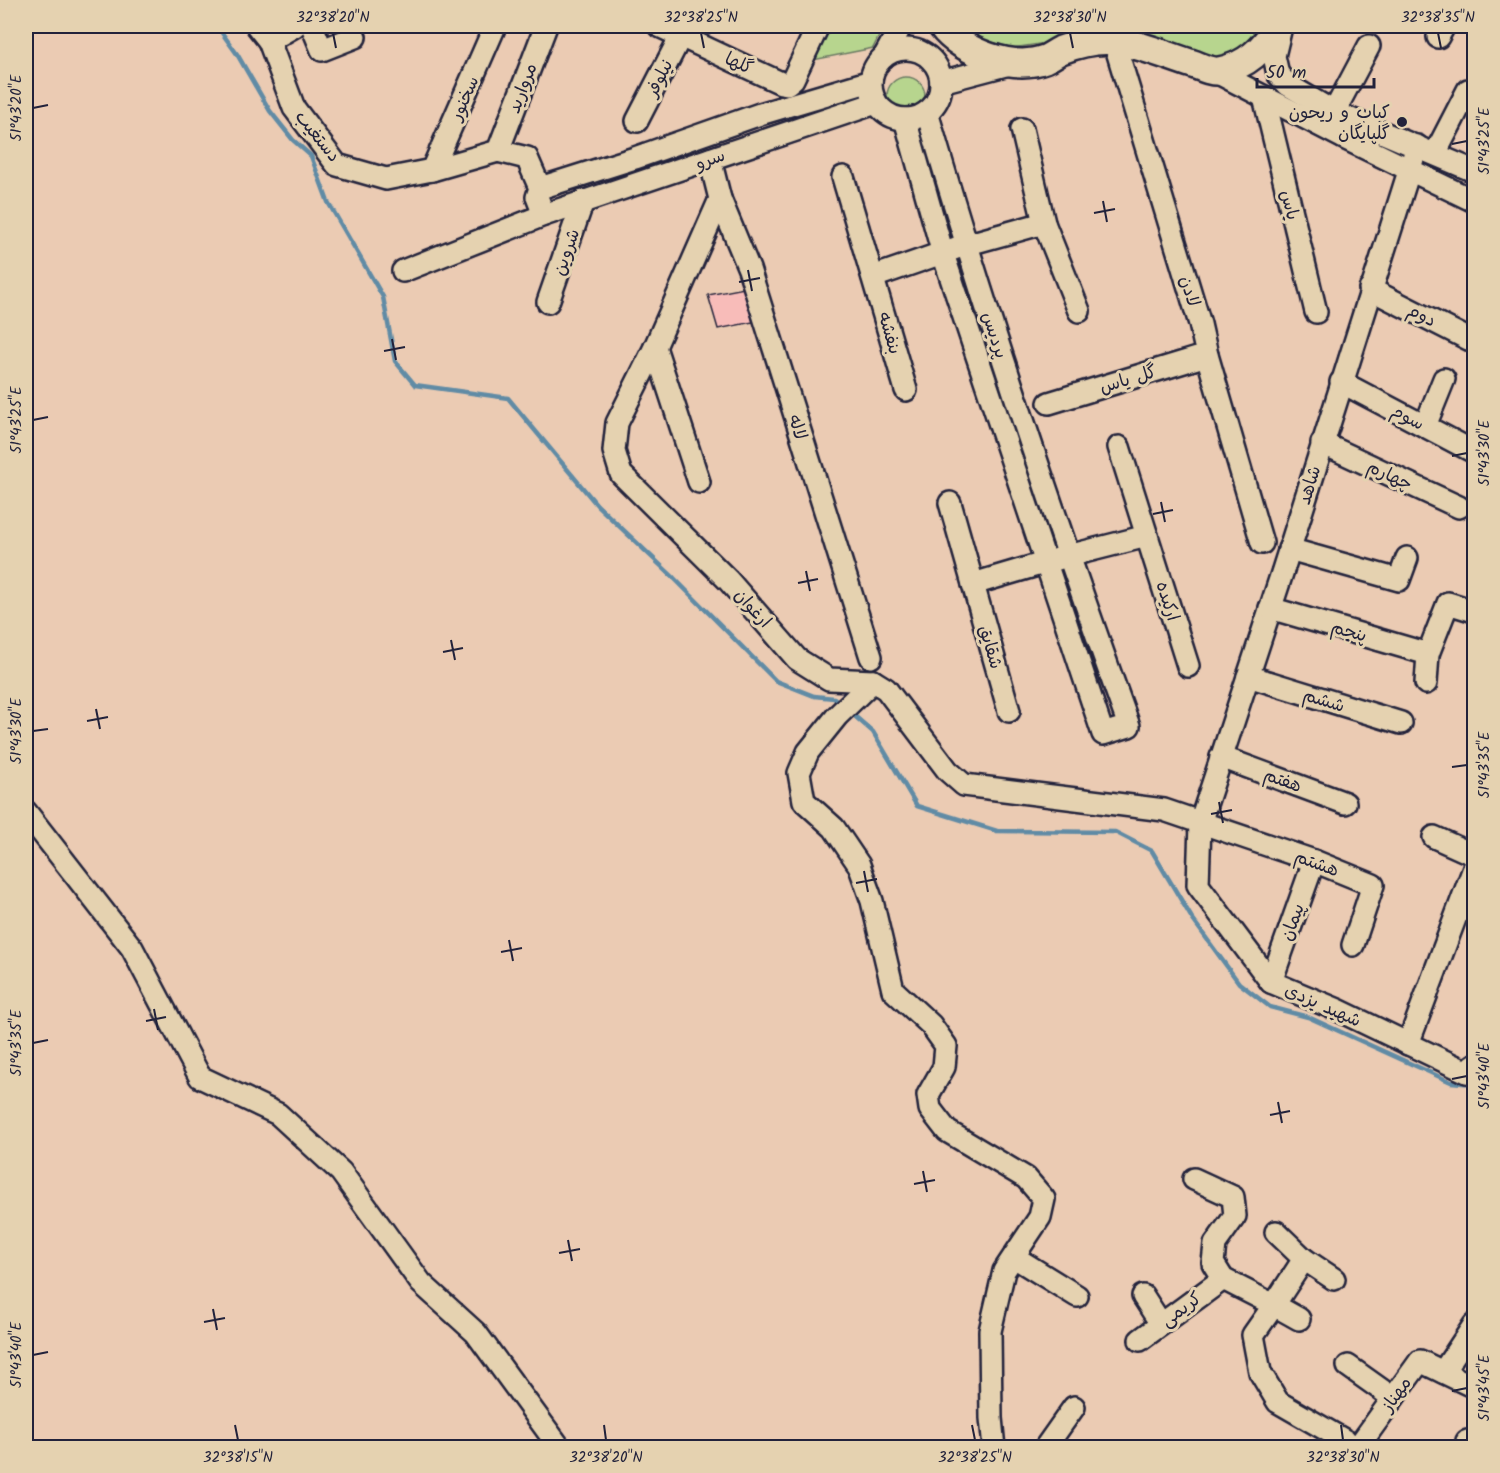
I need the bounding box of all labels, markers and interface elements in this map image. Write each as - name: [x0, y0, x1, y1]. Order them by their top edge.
- text: 32°38'20"N: [296, 6, 370, 30]
- text: 32°38'25"N: [664, 6, 738, 30]
- text: 32°38'30"N: [1033, 6, 1107, 30]
- text: 32°38'35"N: [1401, 6, 1475, 30]
- street label: گلها: [719, 45, 758, 84]
- scale bar: [1257, 51, 1374, 89]
- street label: نیلوفر: [638, 55, 682, 104]
- street label: مروارید: [500, 59, 546, 118]
- text: 50 m: [1266, 59, 1306, 88]
- street label: سخنور: [442, 72, 488, 127]
- text: 51°43'20"E: [5, 73, 29, 141]
- place label: کباب و ریحون گلپایگان: [1289, 99, 1390, 149]
- street label: دستغیب: [287, 104, 347, 169]
- text: 51°43'25"E: [1473, 106, 1497, 175]
- marker: کباب و ریحون گلپایگان: [1395, 115, 1409, 129]
- street label: سرو: [691, 142, 729, 179]
- street label: یاس: [1271, 187, 1306, 224]
- street label: شروین: [546, 225, 589, 280]
- street label: لادن: [1170, 272, 1207, 311]
- street label: دوم: [1402, 297, 1441, 336]
- street label: پردیس: [972, 308, 1015, 363]
- street label: بنفشه: [869, 309, 908, 358]
- street label: گل یاس: [1096, 358, 1161, 403]
- text: 51°43'25"E: [5, 385, 29, 454]
- street label: سوم: [1385, 398, 1429, 439]
- street label: لاله: [779, 411, 814, 444]
- text: 51°43'30"E: [1473, 418, 1497, 486]
- street label: چهارم: [1362, 453, 1417, 500]
- street label: شاهد: [1291, 462, 1330, 509]
- street label: ارکیده: [1147, 578, 1186, 625]
- street label: ارغوان: [726, 583, 778, 635]
- street label: پنجم: [1327, 614, 1370, 651]
- street label: شقایق: [970, 622, 1010, 673]
- street label: ششم: [1299, 681, 1348, 722]
- text: 51°43'30"E: [5, 696, 29, 764]
- text: 51°43'35"E: [1473, 730, 1497, 799]
- street label: هفتم: [1259, 761, 1306, 802]
- street label: هشتم: [1290, 843, 1343, 886]
- street label: پیمان: [1273, 900, 1314, 945]
- street label: شهید یزدی: [1279, 977, 1365, 1036]
- text: 51°43'35"E: [5, 1008, 29, 1077]
- text: 51°43'40"E: [1473, 1042, 1497, 1109]
- street label: کریمی: [1155, 1285, 1209, 1335]
- text: 51°43'40"E: [5, 1321, 29, 1388]
- text: 51°43'45"E: [1473, 1353, 1497, 1421]
- street label: مهناز: [1373, 1371, 1420, 1420]
- text: 32°38'15"N: [203, 1446, 273, 1470]
- text: 32°38'20"N: [569, 1446, 643, 1470]
- text: 32°38'25"N: [938, 1446, 1012, 1470]
- text: 32°38'30"N: [1306, 1446, 1380, 1470]

